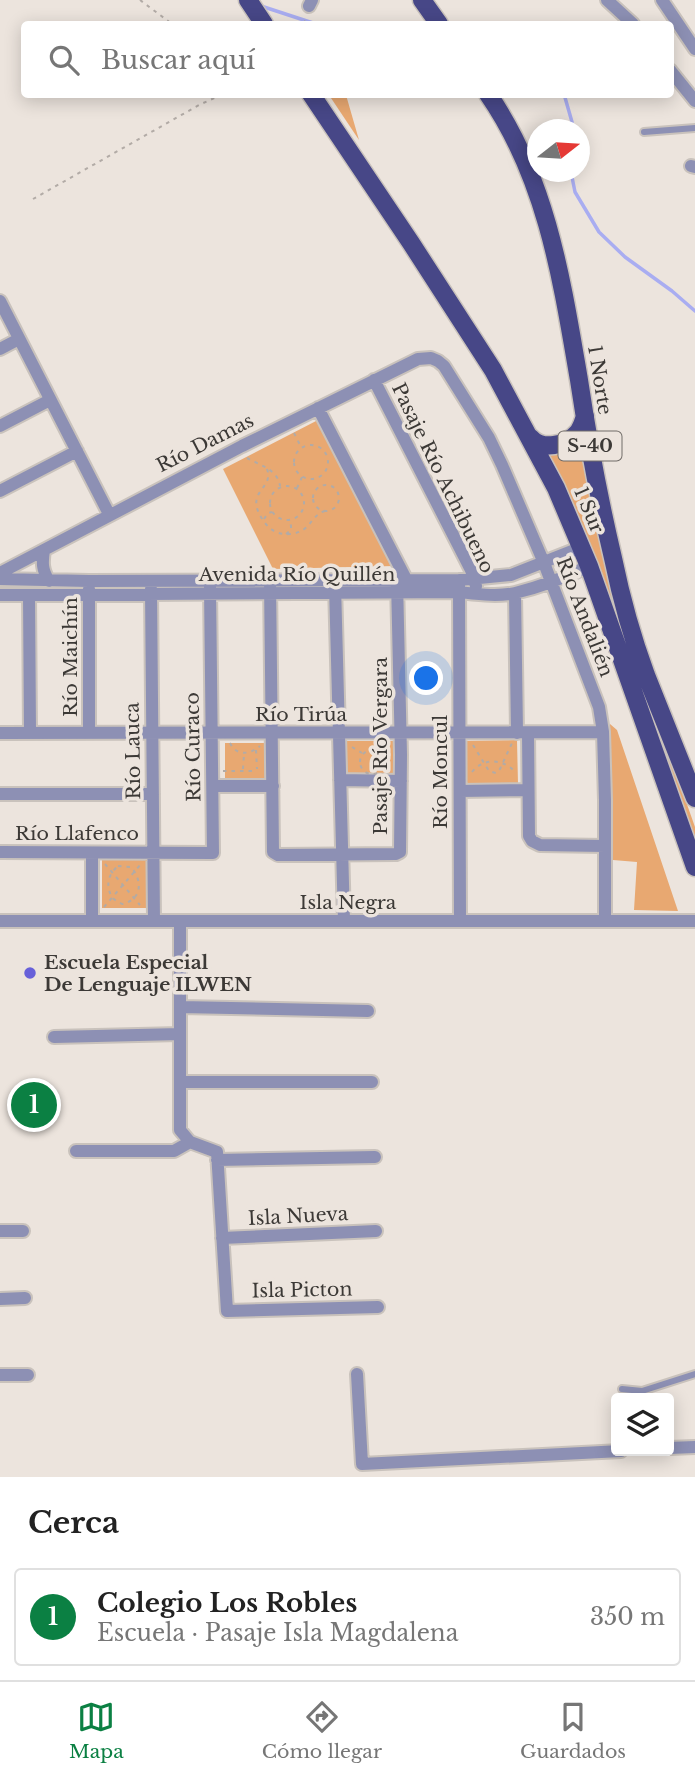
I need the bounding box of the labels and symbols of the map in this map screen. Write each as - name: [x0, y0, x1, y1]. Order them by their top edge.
- north arrow: [527, 119, 590, 182]
- street label: 1 Norte: [583, 344, 617, 416]
- street label: Pasaje Río Achibueno: [387, 379, 499, 577]
- street label: Río Damas: [153, 409, 257, 477]
- road number: S-40: [558, 432, 622, 461]
- street label: 1 Sur: [569, 483, 609, 537]
- street label: Río Andalién: [552, 554, 618, 680]
- street label: Avenida Río Quillén: [198, 563, 395, 586]
- street label: Río Maichín: [59, 597, 82, 717]
- street label: Pasaje Río Vergara: [369, 657, 392, 835]
- your location: [409, 661, 443, 695]
- street label: Río Curaco: [181, 692, 205, 802]
- street label: Río Lauca: [121, 702, 145, 800]
- street label: Río Tirúa: [255, 703, 348, 726]
- street label: Río Moncul: [429, 715, 452, 829]
- street label: Río Llafenco: [15, 822, 139, 845]
- street label: Isla Negra: [300, 891, 397, 914]
- place label: Escuela Especial De Lenguaje ILWEN: [44, 951, 252, 996]
- marker: Escuela Especial De Lenguaje ILWEN: [22, 965, 38, 981]
- pin: 1: [11, 1079, 57, 1131]
- street label: Isla Nueva: [247, 1202, 349, 1230]
- street label: Isla Picton: [251, 1278, 353, 1302]

